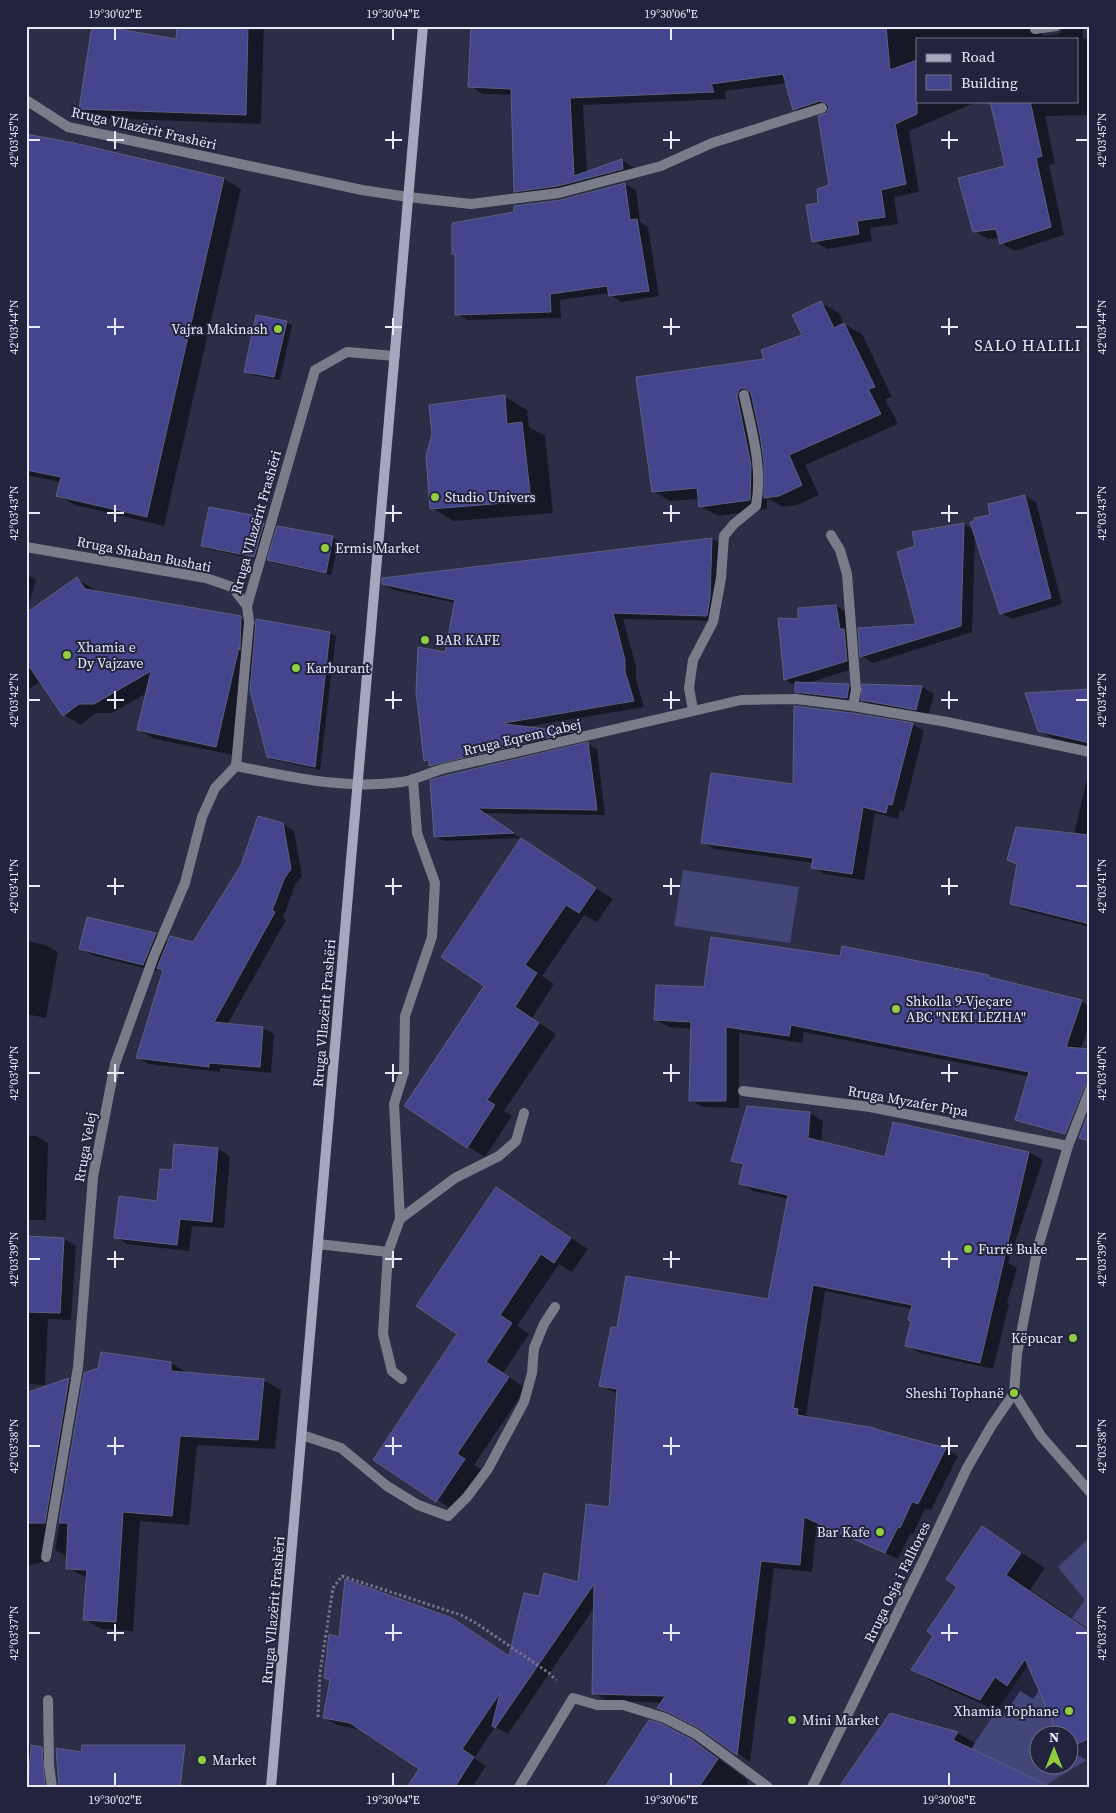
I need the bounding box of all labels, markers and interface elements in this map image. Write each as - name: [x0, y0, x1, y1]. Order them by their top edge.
- text: 19°30'02"E: [88, 6, 142, 22]
- text: 19°30'04"E: [366, 6, 420, 22]
- text: 19°30'06"E: [644, 6, 698, 22]
- legend: [916, 38, 1078, 102]
- text: Road: [961, 46, 995, 67]
- text: Building: [961, 72, 1018, 93]
- street label: Rruga Vllazërit Frashëri: [69, 102, 219, 154]
- text: 42°03'45"N: [6, 112, 22, 168]
- text: 42°03'45"N: [1094, 112, 1110, 168]
- text: 42°03'44"N: [6, 299, 22, 355]
- text: 42°03'44"N: [1094, 299, 1110, 355]
- place label: Vajra Makinash: [171, 319, 268, 339]
- marker: Vajra Makinash: [272, 323, 284, 335]
- district label: SALO HALILI: [974, 334, 1082, 356]
- street label: Rruga Vllazërit Frashëri: [226, 448, 286, 596]
- text: 42°03'43"N: [6, 485, 22, 541]
- text: 42°03'43"N: [1094, 485, 1110, 541]
- place label: Studio Univers: [445, 487, 536, 507]
- marker: Studio Univers: [429, 491, 441, 503]
- street label: Rruga Shaban Bushati: [75, 531, 213, 577]
- place label: Ermis Market: [335, 538, 420, 558]
- marker: Ermis Market: [319, 542, 331, 554]
- place label: BAR KAFE: [435, 630, 500, 650]
- marker: BAR KAFE: [419, 634, 431, 646]
- place label: Xhamia e Dy Vajzave: [77, 637, 143, 673]
- marker: Xhamia e Dy Vajzave: [61, 649, 73, 661]
- place label: Karburant: [306, 658, 370, 678]
- marker: Karburant: [290, 662, 302, 674]
- text: 42°03'42"N: [6, 672, 22, 728]
- text: 42°03'42"N: [1094, 672, 1110, 728]
- street label: Rruga Eqrem Çabej: [461, 714, 583, 760]
- text: 42°03'41"N: [6, 858, 22, 914]
- text: 42°03'41"N: [1094, 858, 1110, 914]
- street label: Rruga Vllazërit Frashëri: [308, 938, 340, 1088]
- place label: Shkolla 9-Vjeçare ABC "NEKI LEZHA": [906, 991, 1026, 1027]
- marker: Shkolla 9-Vjeçare ABC "NEKI LEZHA": [890, 1003, 902, 1015]
- text: 42°03'40"N: [6, 1045, 22, 1101]
- text: 42°03'40"N: [1094, 1045, 1110, 1101]
- street label: Rruga Myzafer Pipa: [846, 1081, 971, 1122]
- street label: Rruga Velej: [69, 1110, 101, 1184]
- text: 42°03'39"N: [6, 1231, 22, 1287]
- text: 42°03'39"N: [1094, 1231, 1110, 1287]
- place label: Furrë Buke: [978, 1239, 1047, 1259]
- marker: Furrë Buke: [962, 1243, 974, 1255]
- place label: Këpucar: [1011, 1328, 1063, 1348]
- marker: Këpucar: [1067, 1332, 1079, 1344]
- place label: Sheshi Tophanë: [906, 1383, 1004, 1403]
- marker: Sheshi Tophanë: [1008, 1387, 1020, 1399]
- text: 42°03'38"N: [6, 1418, 22, 1474]
- text: 42°03'38"N: [1094, 1418, 1110, 1474]
- street label: Rruga Osja i Falltores: [859, 1518, 935, 1646]
- place label: Bar Kafe: [817, 1522, 870, 1542]
- marker: Bar Kafe: [874, 1526, 886, 1538]
- street label: Rruga Vllazërit Frashëri: [257, 1535, 289, 1685]
- text: 42°03'37"N: [6, 1605, 22, 1661]
- text: 42°03'37"N: [1094, 1605, 1110, 1661]
- place label: Xhamia Tophane: [953, 1701, 1059, 1721]
- marker: Xhamia Tophane: [1063, 1705, 1075, 1717]
- place label: Mini Market: [802, 1710, 879, 1730]
- marker: Mini Market: [786, 1714, 798, 1726]
- north arrow: [1028, 1726, 1078, 1776]
- text: N: [1049, 1727, 1059, 1747]
- place label: Market: [212, 1750, 257, 1770]
- marker: Market: [196, 1754, 208, 1766]
- text: 19°30'02"E: [88, 1792, 142, 1808]
- text: 19°30'04"E: [366, 1792, 420, 1808]
- text: 19°30'06"E: [644, 1792, 698, 1808]
- text: 19°30'08"E: [922, 1792, 976, 1808]

